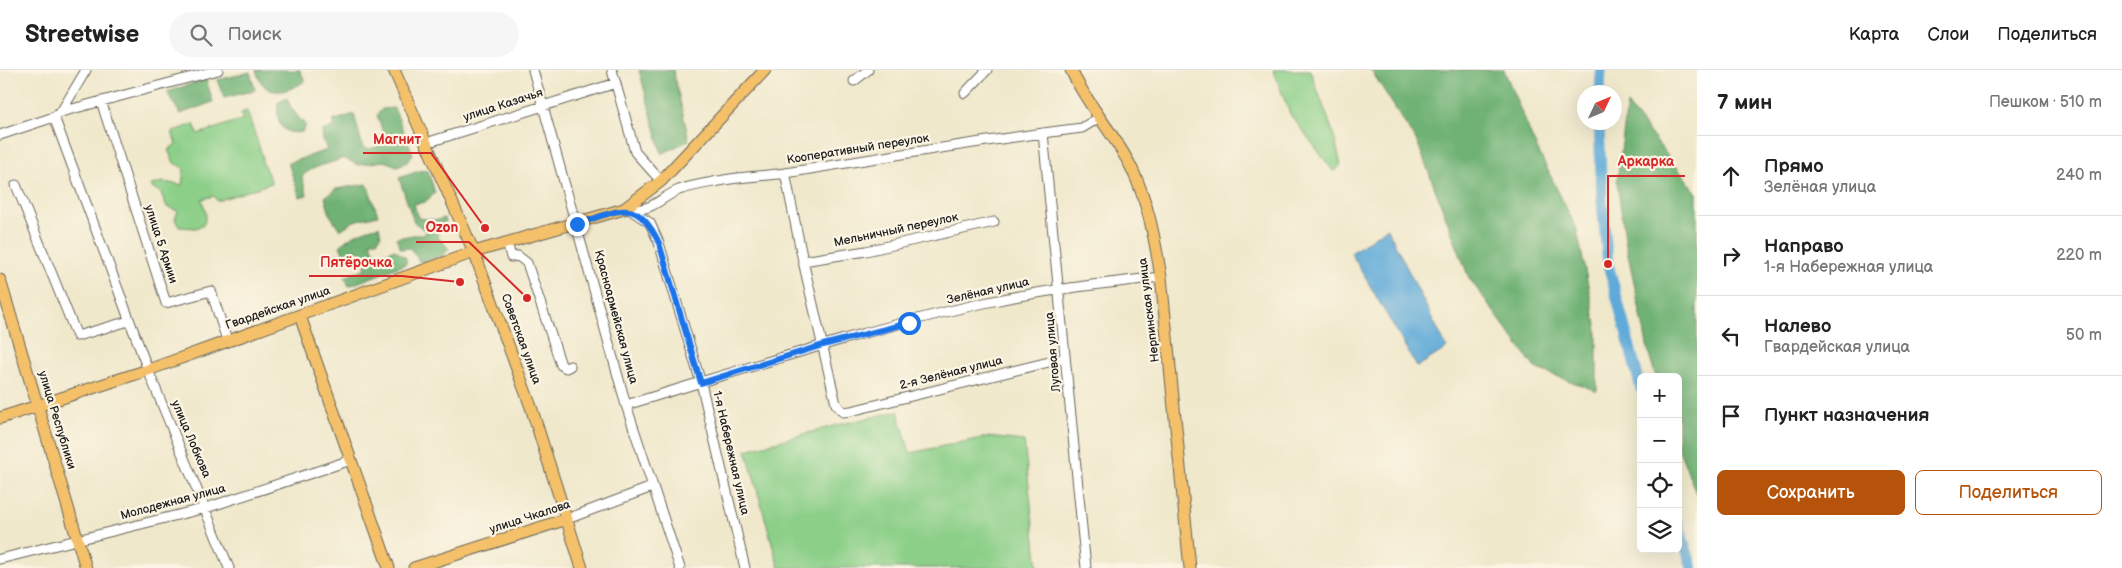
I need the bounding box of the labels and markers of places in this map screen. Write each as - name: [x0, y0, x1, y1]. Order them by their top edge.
- callout: Магнит: [363, 124, 431, 153]
- callout: Аркарка: [1608, 147, 1685, 176]
- callout: Ozon: [416, 213, 469, 242]
- callout: Пятёрочка: [309, 247, 402, 276]

